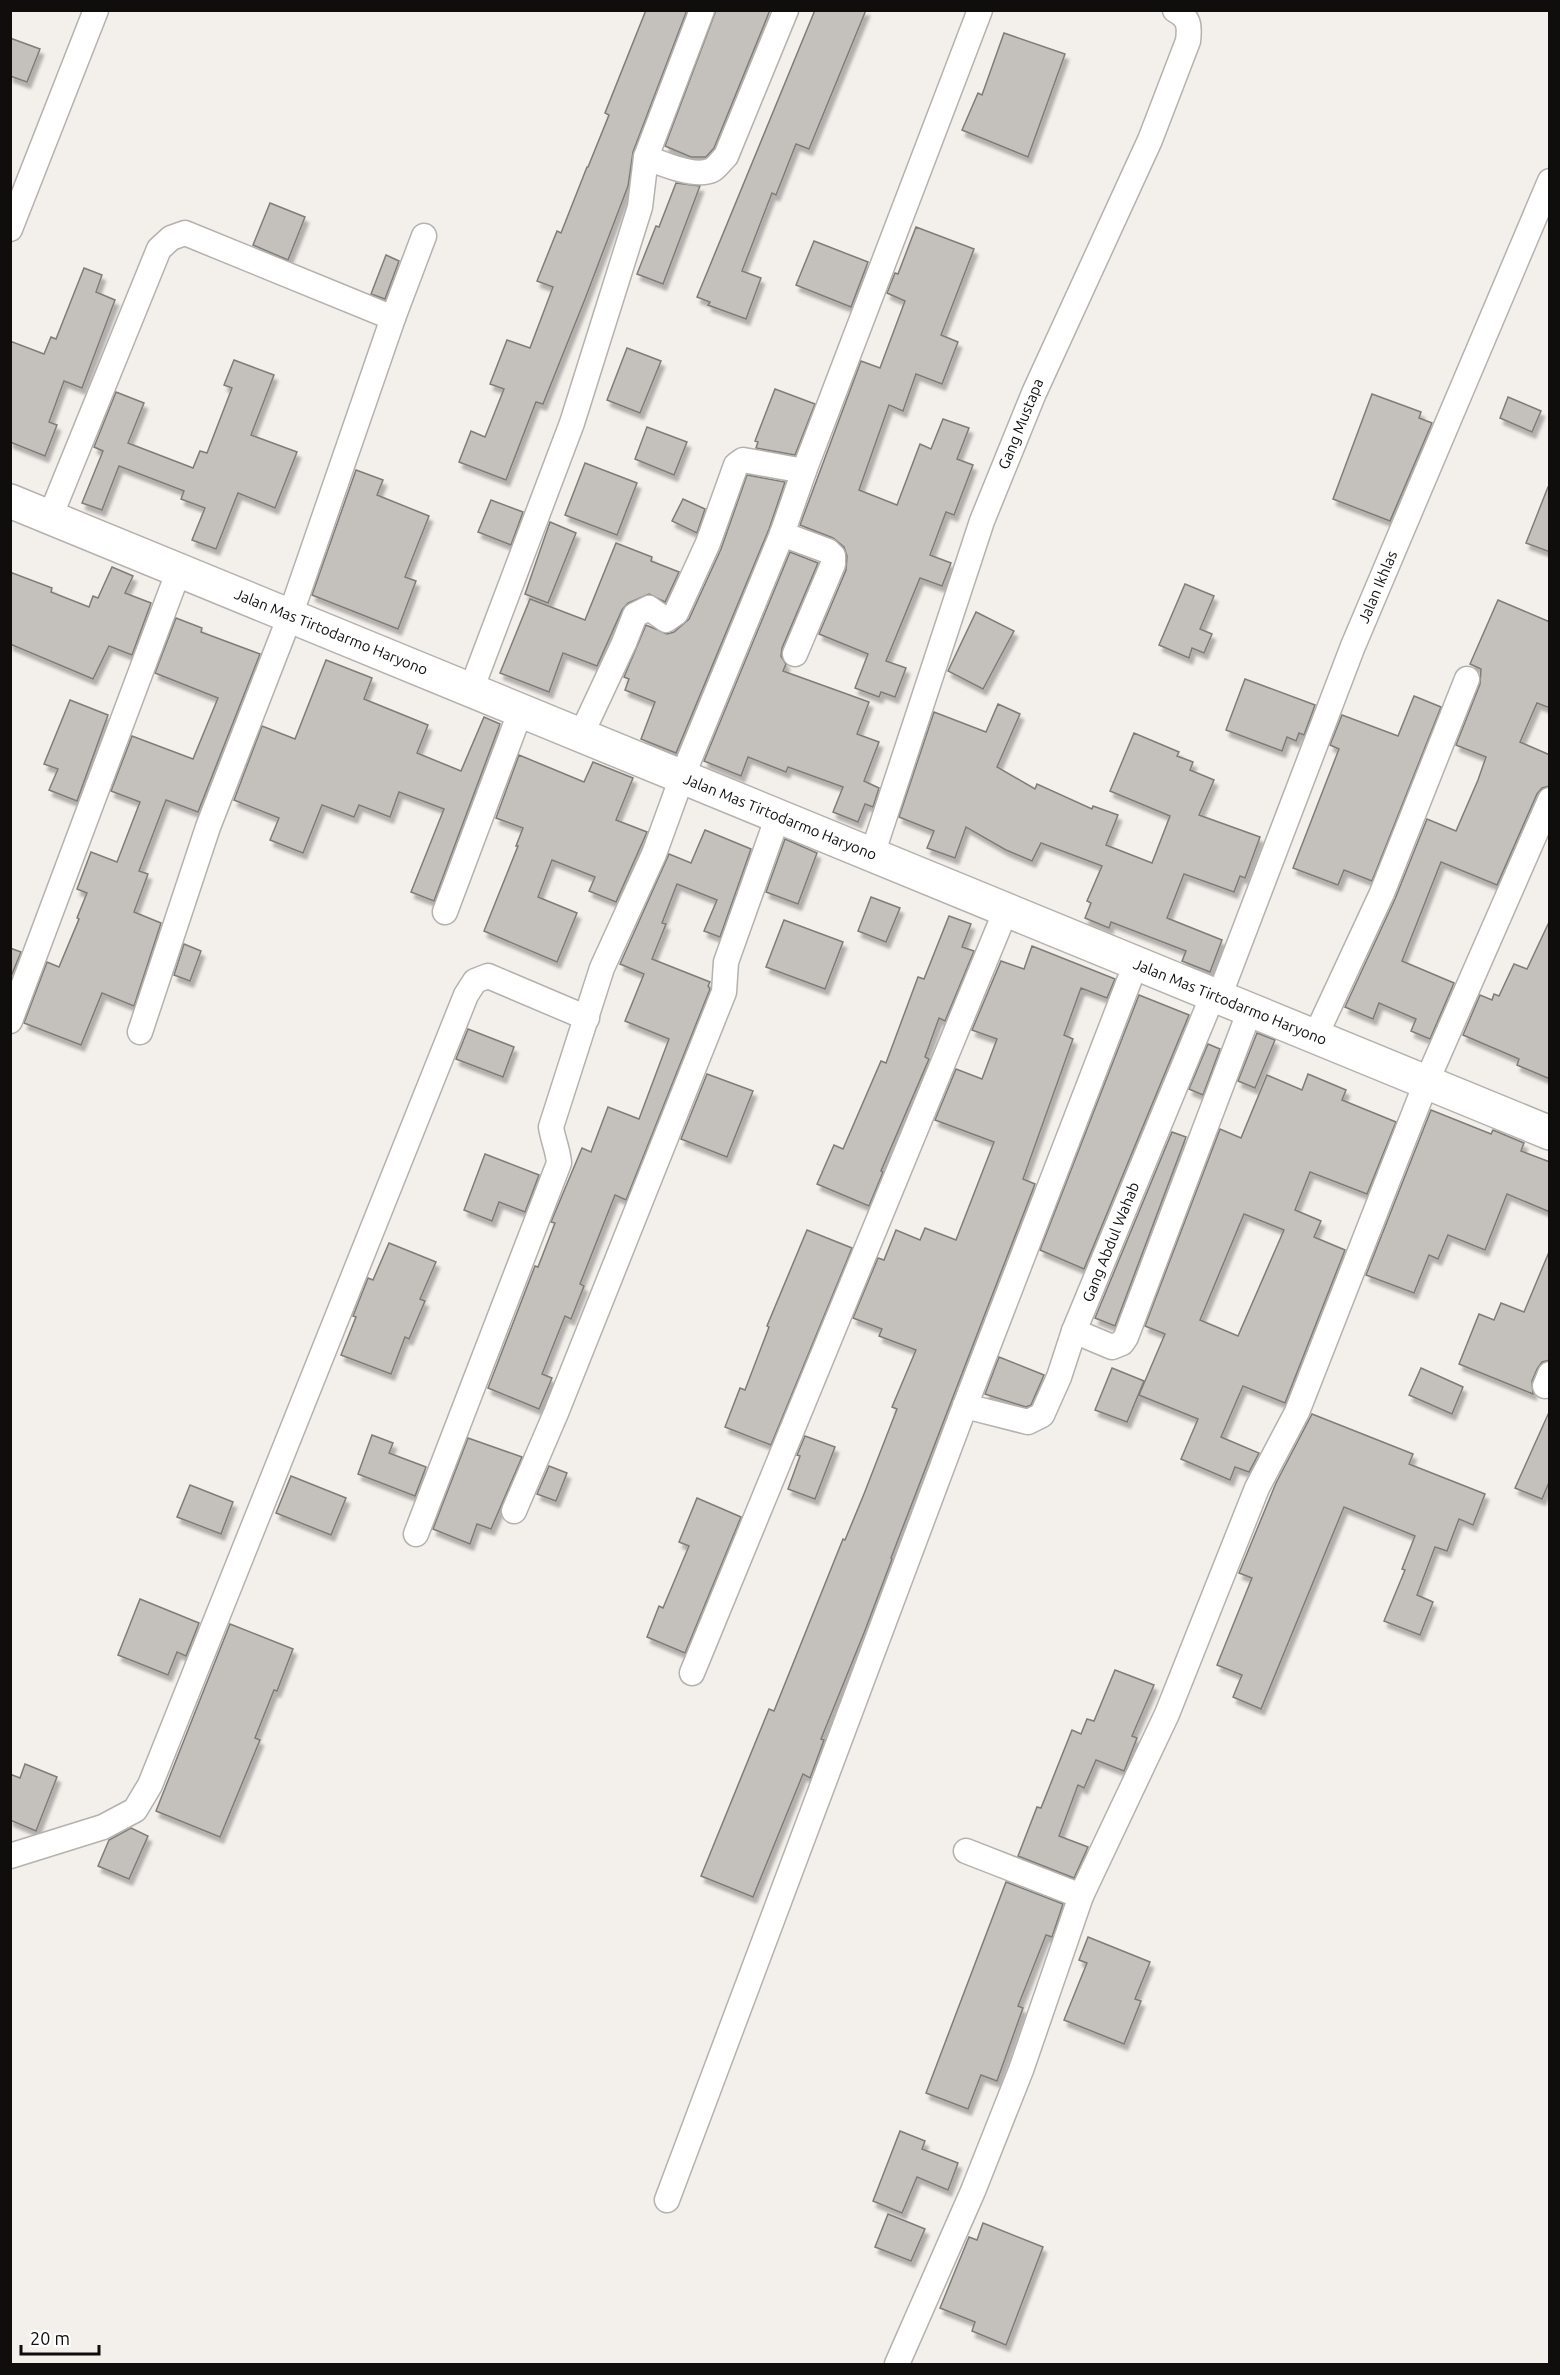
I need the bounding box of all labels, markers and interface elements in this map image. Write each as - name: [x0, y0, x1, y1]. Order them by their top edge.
- street label: Gang Mustapa: [995, 376, 1046, 472]
- street label: Jalan Ikhlas: [1355, 548, 1400, 626]
- street label: Jalan Mas Tirtodarmo Haryono: [232, 585, 430, 678]
- street label: Jalan Mas Tirtodarmo Haryono: [681, 770, 879, 863]
- street label: Jalan Mas Tirtodarmo Haryono: [1131, 955, 1329, 1048]
- street label: Gang Abdul Wahab: [1079, 1179, 1142, 1304]
- scale bar: [21, 2318, 99, 2356]
- text: 20 m: [30, 2328, 70, 2348]

